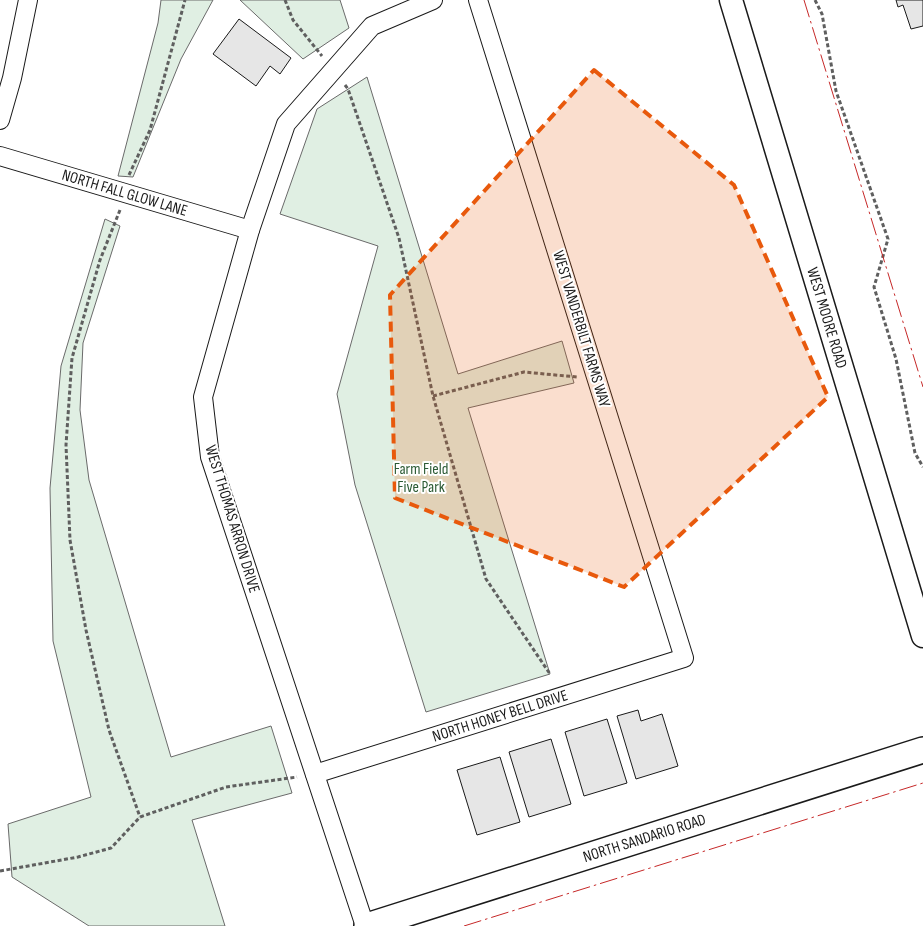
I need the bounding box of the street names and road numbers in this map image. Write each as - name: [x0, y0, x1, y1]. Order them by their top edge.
- street label: NORTH FALL GLOW LANE: [60, 165, 190, 220]
- street label: WEST VANDERBILT FARMS WAY: [548, 248, 614, 410]
- street label: WEST MOORE ROAD: [803, 265, 851, 371]
- street label: WEST THOMAS ARRON DRIVE: [200, 443, 264, 595]
- street label: NORTH HONEY BELL DRIVE: [430, 686, 570, 746]
- street label: NORTH SANDARIO ROAD: [581, 810, 708, 867]

